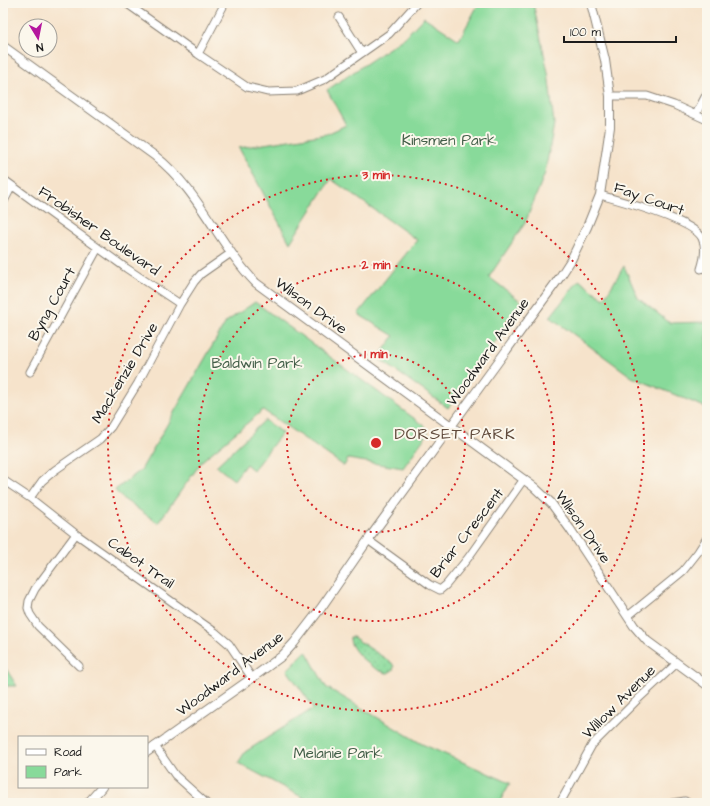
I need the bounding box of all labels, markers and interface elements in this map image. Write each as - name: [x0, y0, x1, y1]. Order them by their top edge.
- north arrow: [18, 18, 58, 58]
- scale bar: [564, 18, 676, 44]
- text: 100 m: [570, 24, 601, 41]
- text: N: [35, 39, 44, 55]
- park label: Kinsmen Park: [402, 130, 496, 151]
- text: 3 min: [361, 167, 390, 184]
- street label: Fay Court: [611, 177, 687, 222]
- street label: Frobisher Boulevard: [34, 181, 164, 281]
- text: 2 min: [361, 257, 390, 274]
- street label: Byng Court: [23, 263, 82, 345]
- street label: Wilson Drive: [271, 273, 351, 339]
- street label: Woodward Avenue: [442, 294, 534, 410]
- street label: Mackenzie Drive: [87, 319, 163, 427]
- text: 1 min: [364, 346, 388, 363]
- park label: Baldwin Park: [212, 353, 302, 374]
- district label: DORSET PARK: [394, 423, 516, 445]
- centre of rings: [369, 436, 383, 450]
- street label: Briar Crescent: [425, 484, 509, 582]
- street label: Wilson Drive: [550, 486, 616, 568]
- street label: Cabot Trail: [103, 532, 179, 594]
- street label: Woodward Avenue: [172, 627, 288, 721]
- street label: Willow Avenue: [577, 660, 661, 744]
- legend: [18, 736, 148, 788]
- park label: Melanie Park: [293, 743, 383, 764]
- text: Road: [54, 744, 82, 761]
- text: Park: [54, 764, 82, 781]

